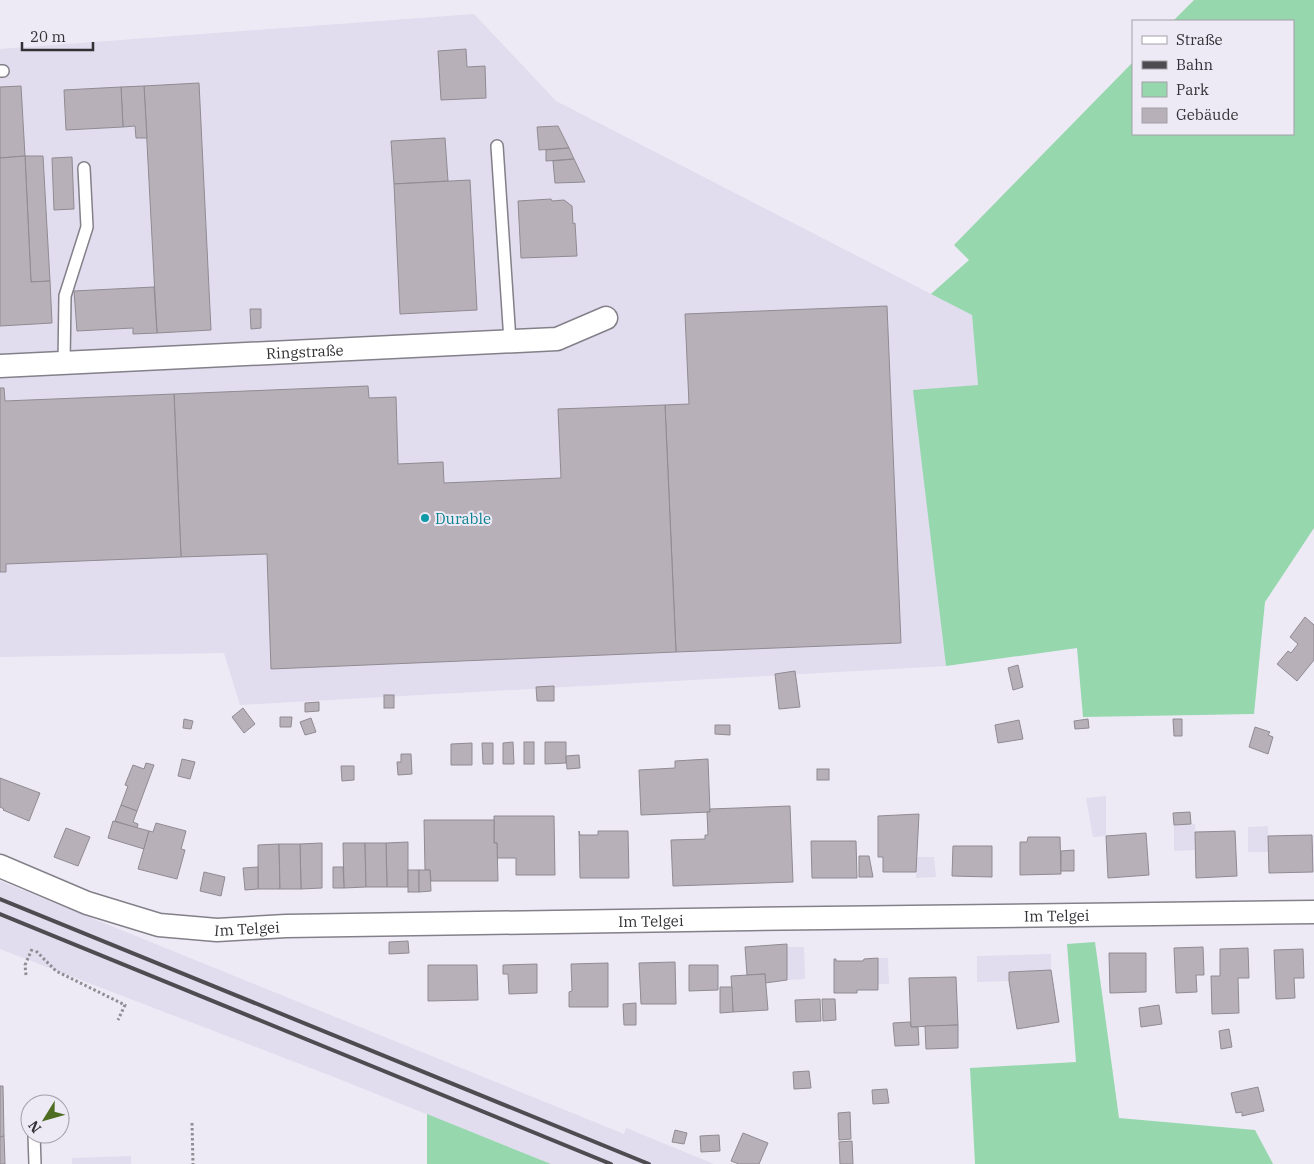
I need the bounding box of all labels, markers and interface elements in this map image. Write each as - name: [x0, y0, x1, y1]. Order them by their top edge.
- scale bar: [22, 20, 94, 52]
- legend: [1132, 20, 1294, 135]
- text: 20 m: [30, 27, 66, 46]
- text: Straße: [1176, 30, 1223, 49]
- text: Bahn: [1176, 55, 1214, 74]
- text: Park: [1176, 80, 1209, 99]
- text: Gebäude: [1176, 105, 1239, 124]
- street label: Ringstraße: [265, 340, 344, 363]
- place label: Durable: [435, 509, 491, 528]
- marker: Durable: [419, 512, 431, 524]
- street label: Im Telgei: [1024, 905, 1090, 925]
- street label: Im Telgei: [618, 910, 684, 930]
- street label: Im Telgei: [213, 917, 280, 940]
- north arrow: [20, 1094, 70, 1144]
- text: N: [24, 1117, 45, 1137]

